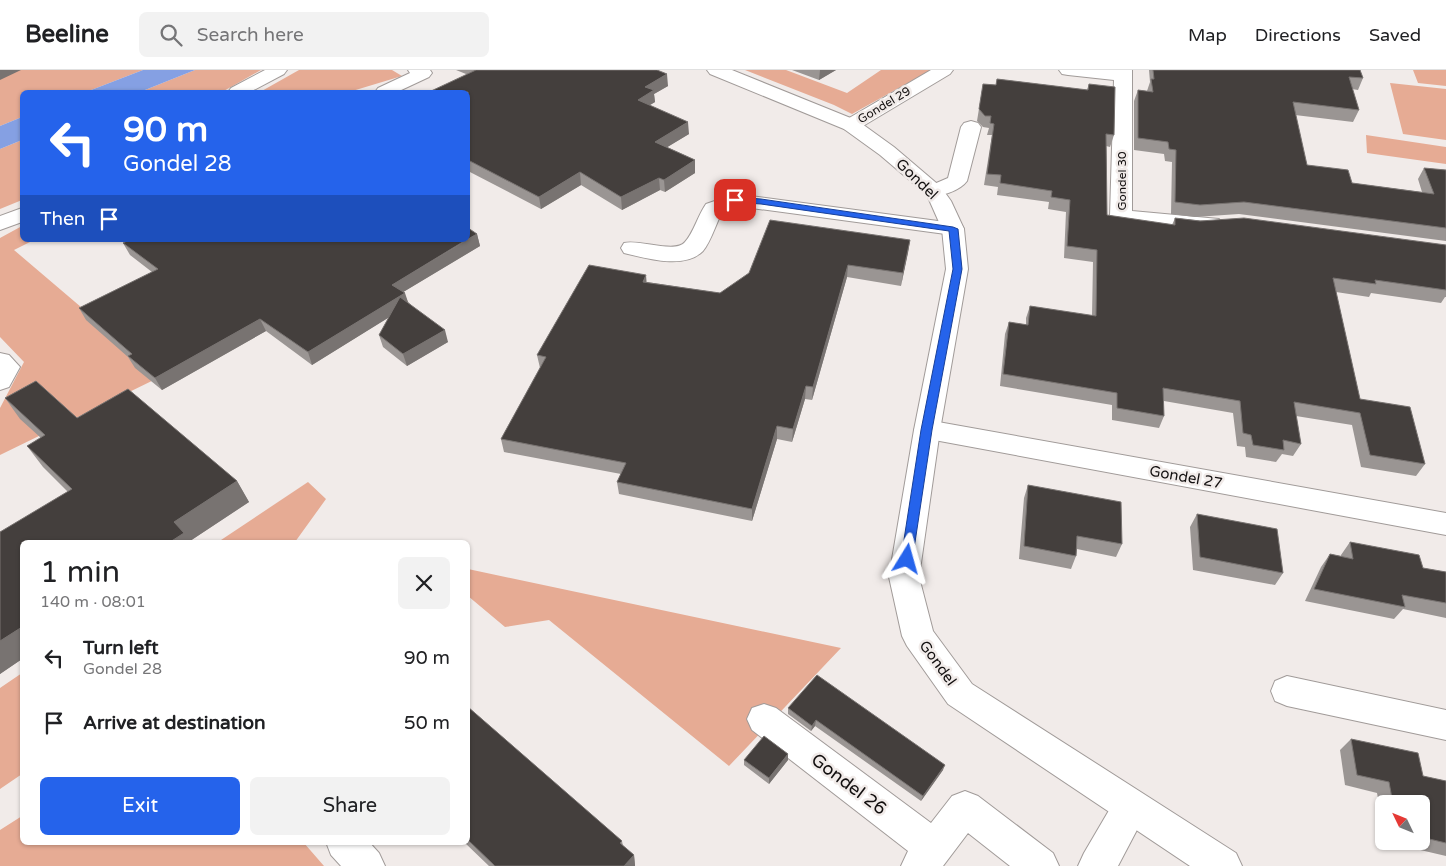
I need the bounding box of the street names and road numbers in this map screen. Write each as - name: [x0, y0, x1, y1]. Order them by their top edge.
- street label: Gondel 29: [855, 84, 913, 126]
- street label: Gondel 30: [1115, 151, 1129, 211]
- street label: Gondel: [892, 155, 942, 203]
- street label: Gondel 27: [1148, 462, 1224, 492]
- street label: Gondel: [916, 637, 960, 689]
- street label: Gondel 26: [807, 748, 891, 820]

